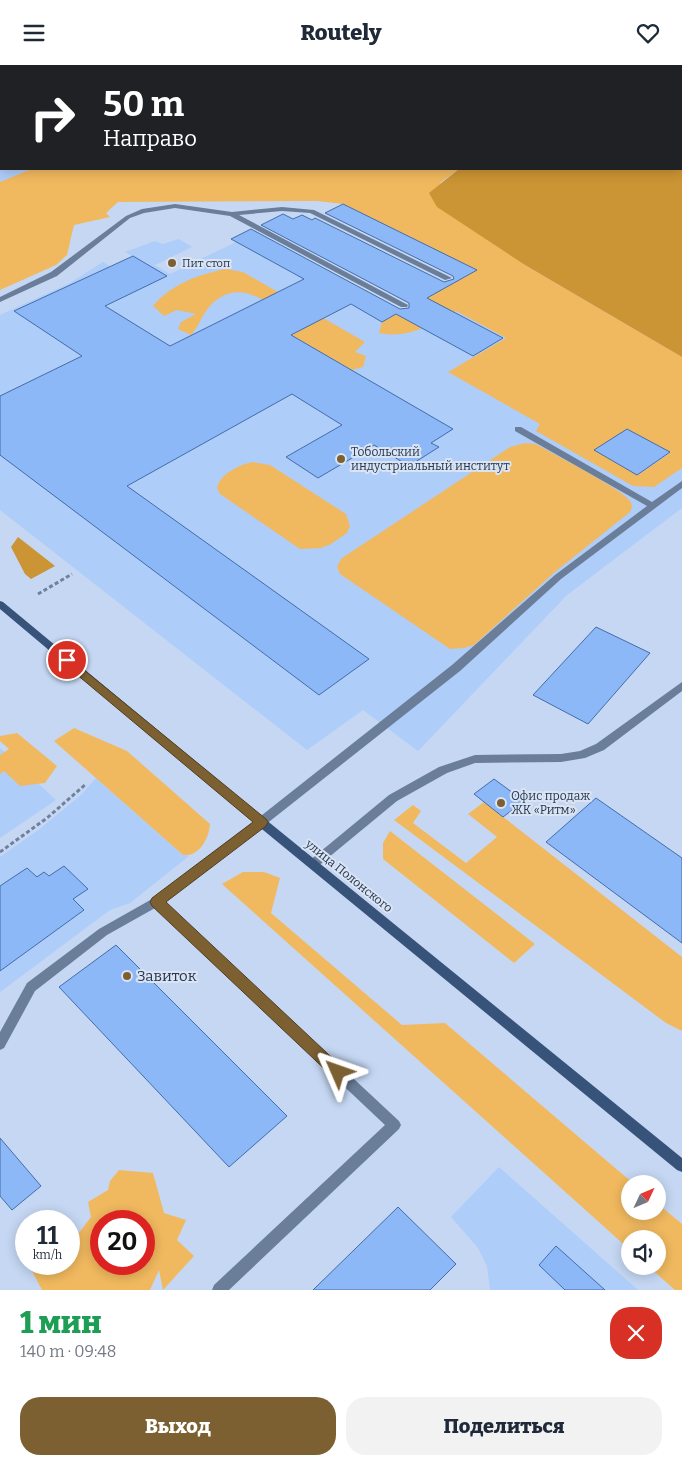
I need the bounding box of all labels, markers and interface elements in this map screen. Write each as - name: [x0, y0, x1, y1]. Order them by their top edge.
- icon: menu: [20, 19, 48, 47]
- text: Routely: [300, 19, 382, 46]
- icon: heart: [634, 19, 662, 47]
- text: 50 m: [103, 83, 184, 125]
- icon: right: [20, 85, 85, 150]
- text: Направо: [103, 125, 197, 152]
- marker: Пит стоп: [166, 257, 178, 269]
- place label: Пит стоп: [182, 257, 230, 270]
- place label: Тобольский индустриальный институт: [351, 445, 510, 473]
- marker: Тобольский индустриальный институт: [335, 453, 347, 465]
- pin: [46, 639, 88, 681]
- icon: arrive: [53, 646, 81, 674]
- place label: Офис продаж ЖК «Ритм»: [511, 789, 591, 817]
- marker: Офис продаж ЖК «Ритм»: [495, 797, 507, 809]
- street label: улица Полонского: [302, 836, 395, 915]
- place label: Завиток: [137, 967, 197, 985]
- marker: Завиток: [121, 970, 133, 982]
- position arrow: [311, 1045, 363, 1097]
- north arrow: [621, 1175, 666, 1220]
- map controls: [621, 1175, 666, 1275]
- speed limit sign: 20: [90, 1210, 155, 1275]
- text: 11: [37, 1221, 58, 1251]
- button: sound: [621, 1230, 666, 1275]
- text: km/h: [33, 1248, 62, 1262]
- text: 1 мин: [20, 1305, 102, 1341]
- button: close: [610, 1307, 662, 1359]
- text: 140 m · 09:48: [20, 1342, 116, 1361]
- button: Выход: [20, 1397, 336, 1455]
- button: Поделиться: [346, 1397, 662, 1455]

